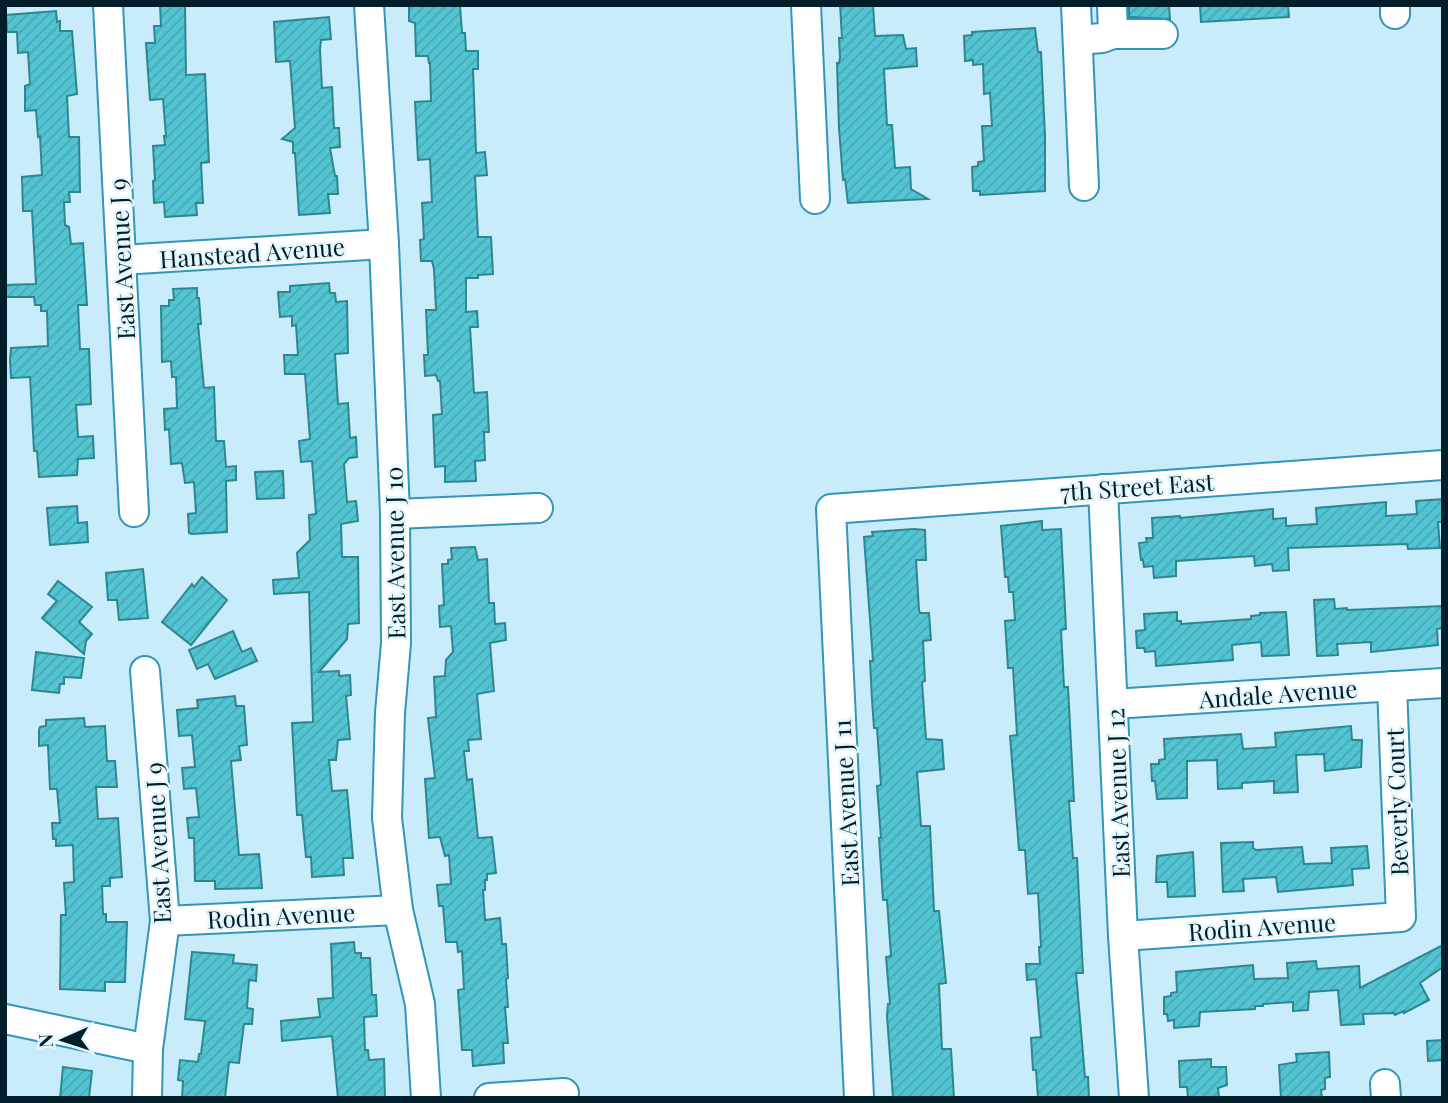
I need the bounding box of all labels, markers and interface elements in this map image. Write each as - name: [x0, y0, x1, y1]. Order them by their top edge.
- street label: East Avenue J 9: [101, 177, 141, 341]
- street label: Hanstead Avenue: [158, 230, 346, 274]
- street label: 7th Street East: [1059, 465, 1215, 507]
- street label: East Avenue J 10: [376, 466, 412, 640]
- street label: Andale Avenue: [1197, 672, 1358, 715]
- street label: East Avenue J 12: [1098, 708, 1136, 878]
- street label: East Avenue J 11: [825, 719, 865, 887]
- street label: Beverly Court: [1377, 727, 1415, 876]
- street label: East Avenue J 9: [137, 761, 177, 925]
- street label: Rodin Avenue: [206, 895, 356, 935]
- street label: Rodin Avenue: [1187, 905, 1337, 947]
- north arrow: [28, 1005, 98, 1075]
- text: N: [32, 1033, 58, 1048]

